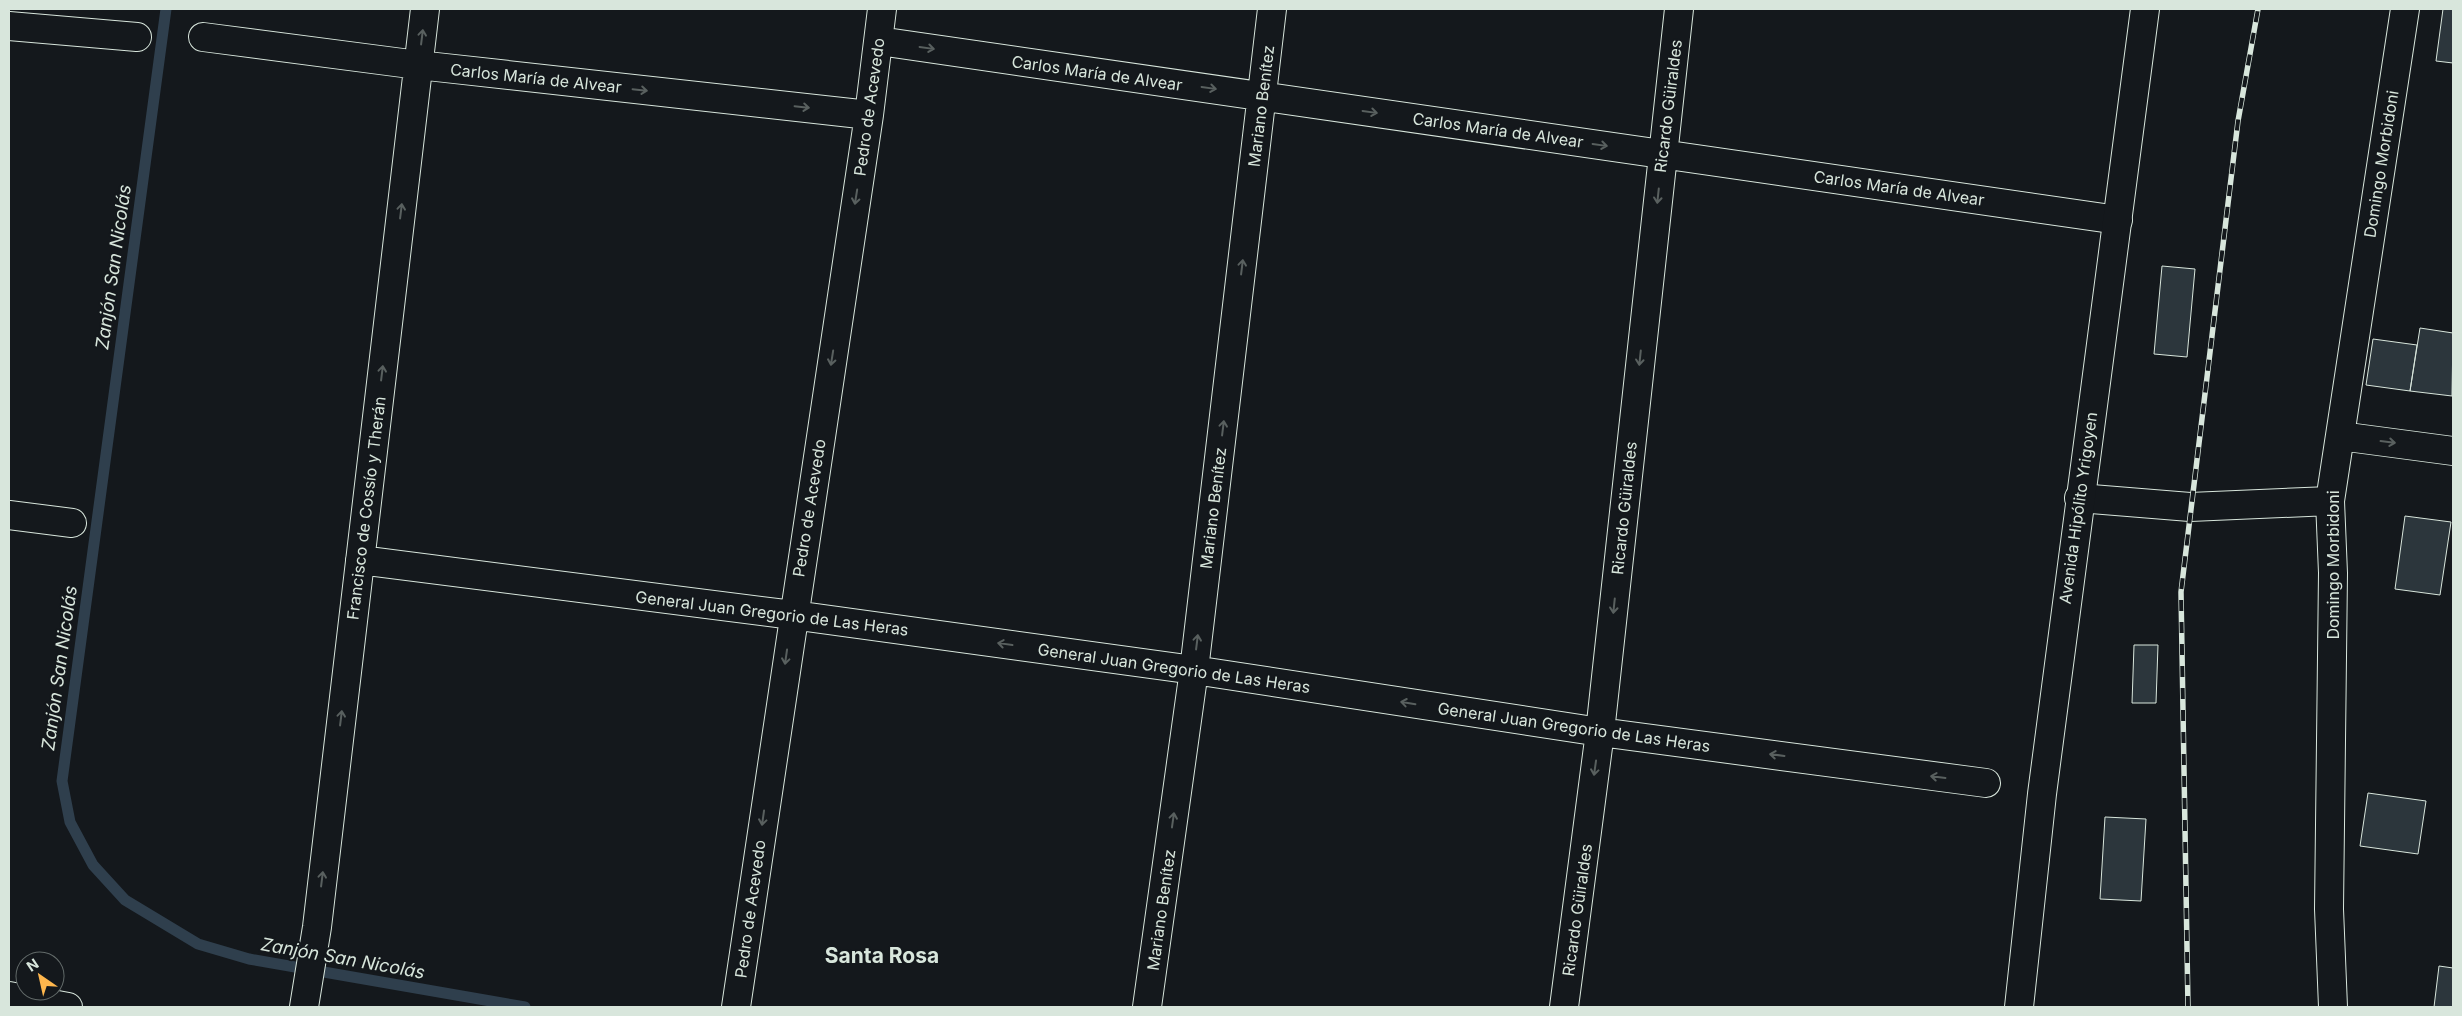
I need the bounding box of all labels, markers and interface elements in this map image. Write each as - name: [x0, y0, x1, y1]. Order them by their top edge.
- one-way arrow: [417, 29, 427, 45]
- street label: Pedro de Acevedo: [849, 37, 889, 177]
- street label: Ricardo Güiraldes: [1650, 38, 1686, 174]
- one-way arrow: [919, 43, 935, 53]
- street label: Mariano Benítez: [1244, 44, 1278, 168]
- street label: Carlos María de Alvear: [1010, 51, 1184, 95]
- street label: Carlos María de Alvear: [449, 59, 623, 97]
- one-way arrow: [1201, 84, 1217, 94]
- one-way arrow: [632, 85, 648, 94]
- street label: Domingo Morbidoni: [2359, 89, 2403, 239]
- one-way arrow: [793, 102, 809, 112]
- one-way arrow: [1362, 107, 1378, 117]
- street label: Carlos María de Alvear: [1411, 108, 1585, 152]
- one-way arrow: [1592, 140, 1608, 150]
- street label: Carlos María de Alvear: [1812, 166, 1986, 210]
- water label: Zanjón San Nicolás: [91, 183, 135, 351]
- one-way arrow: [1653, 188, 1663, 204]
- one-way arrow: [851, 189, 861, 205]
- one-way arrow: [396, 204, 406, 220]
- one-way arrow: [1237, 259, 1247, 275]
- one-way arrow: [826, 350, 836, 366]
- one-way arrow: [1636, 350, 1645, 366]
- one-way arrow: [377, 365, 387, 381]
- street label: Francisco de Cossío y Therán: [342, 395, 390, 621]
- street label: Avenida Hipólito Yrigoyen: [2055, 411, 2101, 605]
- one-way arrow: [1218, 421, 1228, 437]
- one-way arrow: [2380, 437, 2396, 447]
- street label: Pedro de Acevedo: [788, 438, 830, 578]
- street label: Ricardo Güiraldes: [1607, 440, 1641, 576]
- street label: Mariano Benítez: [1196, 446, 1230, 570]
- street label: Domingo Morbidoni: [2323, 490, 2343, 640]
- water label: Zanjón San Nicolás: [37, 584, 81, 752]
- street label: General Juan Gregorio de Las Heras: [634, 586, 910, 640]
- one-way arrow: [1609, 598, 1619, 614]
- one-way arrow: [1192, 634, 1202, 650]
- one-way arrow: [997, 639, 1013, 649]
- street label: General Juan Gregorio de Las Heras: [1036, 639, 1312, 697]
- one-way arrow: [781, 649, 791, 665]
- one-way arrow: [1400, 698, 1416, 708]
- street label: General Juan Gregorio de Las Heras: [1436, 698, 1712, 756]
- one-way arrow: [336, 710, 346, 726]
- one-way arrow: [1769, 750, 1785, 760]
- one-way arrow: [1590, 760, 1600, 776]
- one-way arrow: [1930, 771, 1946, 781]
- one-way arrow: [758, 810, 768, 826]
- one-way arrow: [1168, 813, 1178, 829]
- street label: Pedro de Acevedo: [730, 839, 770, 979]
- street label: Ricardo Güiraldes: [1558, 842, 1596, 978]
- street label: Mariano Benítez: [1143, 848, 1179, 972]
- one-way arrow: [317, 871, 327, 887]
- water label: Zanjón San Nicolás: [259, 933, 427, 983]
- district label: Santa Rosa: [825, 943, 939, 968]
- north arrow: [15, 951, 65, 1001]
- text: N: [23, 955, 42, 975]

